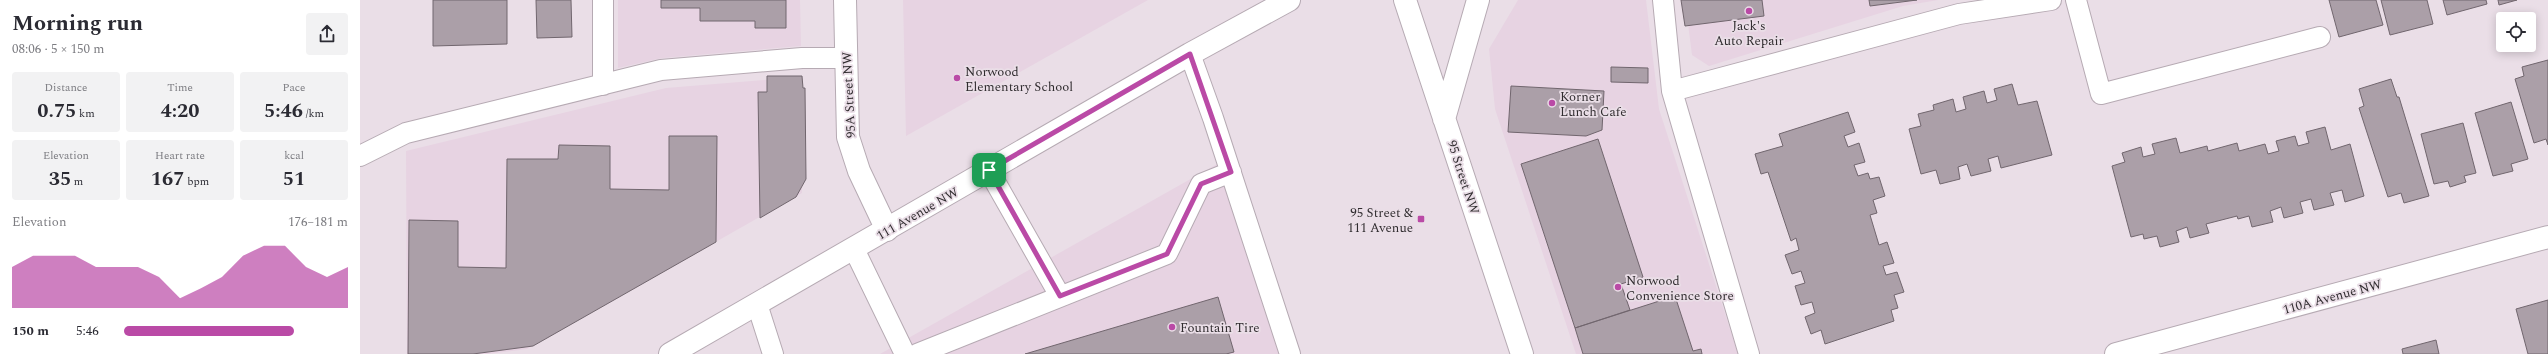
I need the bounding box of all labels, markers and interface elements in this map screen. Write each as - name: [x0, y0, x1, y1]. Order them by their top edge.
- marker: Jack's Auto Repair: [1744, 6, 1754, 16]
- text: Morning run: [12, 7, 143, 40]
- map controls: [2496, 12, 2536, 52]
- button: locate: [2496, 12, 2536, 52]
- button: share: [306, 13, 348, 55]
- place label: Jack's Auto Repair: [1714, 16, 1784, 51]
- text: 08:06 · 5 × 150 m: [12, 39, 104, 59]
- street label: 95A Street NW: [837, 51, 861, 139]
- place label: Norwood Elementary School: [965, 62, 1073, 97]
- marker: Norwood Elementary School: [952, 73, 962, 83]
- text: Distance: [45, 79, 87, 96]
- text: Time: [167, 79, 193, 96]
- text: Pace: [283, 79, 305, 96]
- place label: Korner Lunch Cafe: [1560, 87, 1627, 122]
- text: 0.75: [37, 96, 76, 126]
- text: 4:20: [160, 96, 200, 126]
- text: 5:46: [264, 96, 303, 126]
- marker: Korner Lunch Cafe: [1547, 98, 1557, 108]
- text: km: [76, 105, 95, 122]
- text: /km: [303, 105, 324, 122]
- street label: 95 Street NW: [1442, 138, 1484, 217]
- text: Elevation: [43, 147, 89, 164]
- text: Heart rate: [155, 147, 205, 164]
- text: kcal: [284, 147, 304, 164]
- pin: [972, 153, 1006, 187]
- icon: arrive: [978, 159, 1000, 181]
- text: 35: [49, 164, 71, 194]
- text: 167: [151, 164, 185, 194]
- text: 51: [283, 164, 305, 194]
- text: m: [71, 173, 83, 190]
- text: bpm: [185, 173, 209, 190]
- street label: 111 Avenue NW: [873, 182, 963, 246]
- place label: 95 Street & 111 Avenue: [1347, 203, 1414, 238]
- text: Elevation: [12, 212, 66, 232]
- text: 176–181 m: [288, 212, 348, 232]
- marker: 95 Street & 111 Avenue: [1416, 214, 1426, 224]
- place label: Norwood Convenience Store: [1626, 271, 1734, 306]
- street label: 110A Avenue NW: [2281, 274, 2384, 320]
- marker: Norwood Convenience Store: [1613, 282, 1623, 292]
- place label: Fountain Tire: [1180, 318, 1260, 338]
- text: 150 m: [12, 321, 49, 341]
- text: 5:46: [76, 321, 99, 341]
- marker: Fountain Tire: [1167, 322, 1177, 332]

